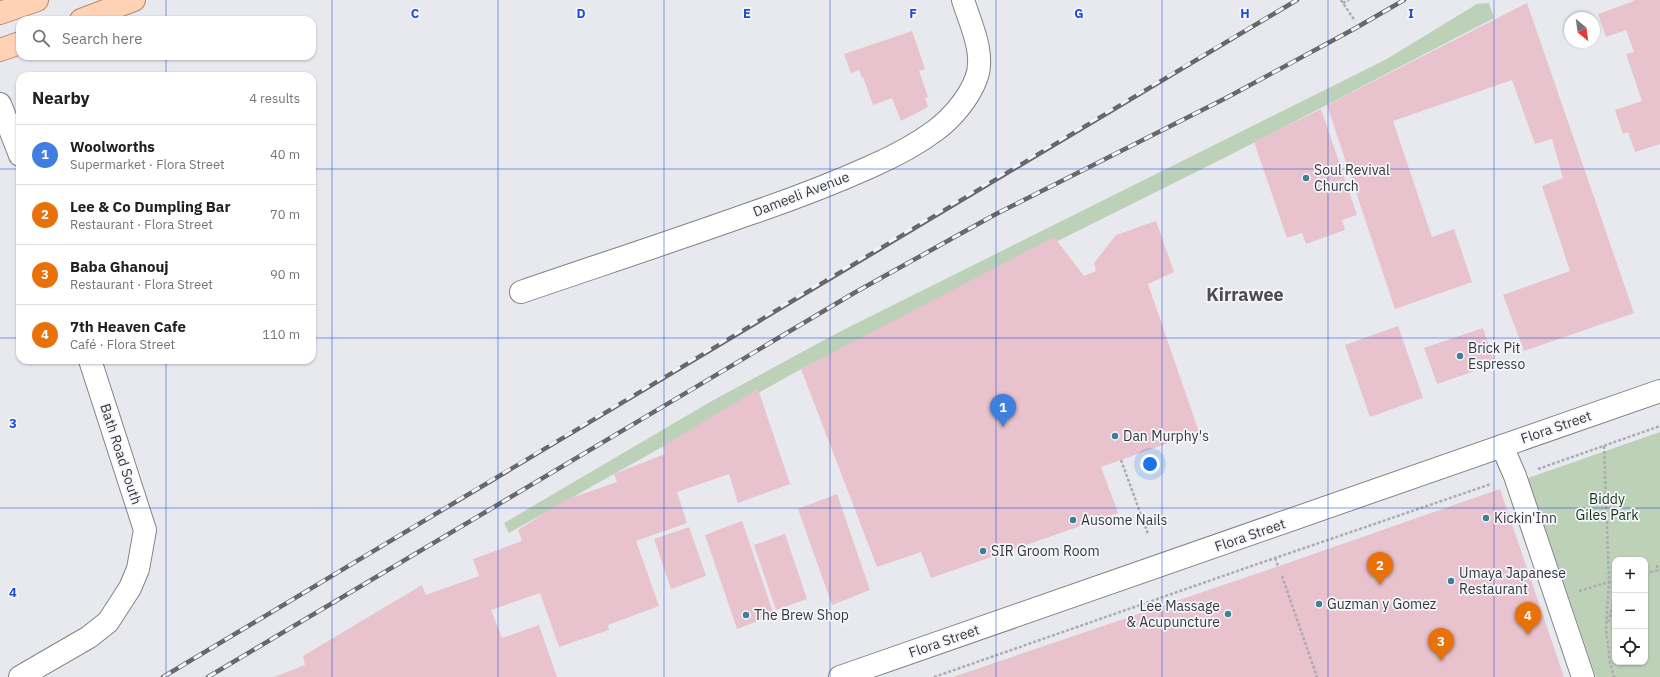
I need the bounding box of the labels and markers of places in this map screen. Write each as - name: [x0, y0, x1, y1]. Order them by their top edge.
- place label: Soul Revival Church: [1314, 161, 1390, 195]
- marker: Soul Revival Church: [1301, 173, 1311, 183]
- place label: Brick Pit Espresso: [1468, 339, 1525, 373]
- marker: Brick Pit Espresso: [1455, 351, 1465, 361]
- pin: 1: [990, 394, 1016, 427]
- place label: Dan Murphy's: [1123, 427, 1209, 445]
- marker: Dan Murphy's: [1110, 431, 1120, 441]
- place label: Kickin'Inn: [1494, 509, 1557, 527]
- place label: Ausome Nails: [1081, 511, 1167, 529]
- marker: Kickin'Inn: [1481, 513, 1491, 523]
- marker: Ausome Nails: [1068, 515, 1078, 525]
- place label: SIR Groom Room: [991, 542, 1100, 560]
- marker: SIR Groom Room: [978, 546, 988, 556]
- pin: 2: [1367, 552, 1393, 585]
- place label: Umaya Japanese Restaurant: [1459, 564, 1566, 598]
- marker: Umaya Japanese Restaurant: [1446, 576, 1456, 586]
- place label: Guzman y Gomez: [1327, 595, 1437, 613]
- place label: Lee Massage & Acupuncture: [1126, 597, 1220, 631]
- marker: Guzman y Gomez: [1314, 599, 1324, 609]
- pin: 4: [1515, 602, 1541, 635]
- place label: The Brew Shop: [754, 606, 849, 624]
- marker: Lee Massage & Acupuncture: [1223, 609, 1233, 619]
- marker: The Brew Shop: [741, 610, 751, 620]
- pin: 3: [1428, 628, 1454, 661]

